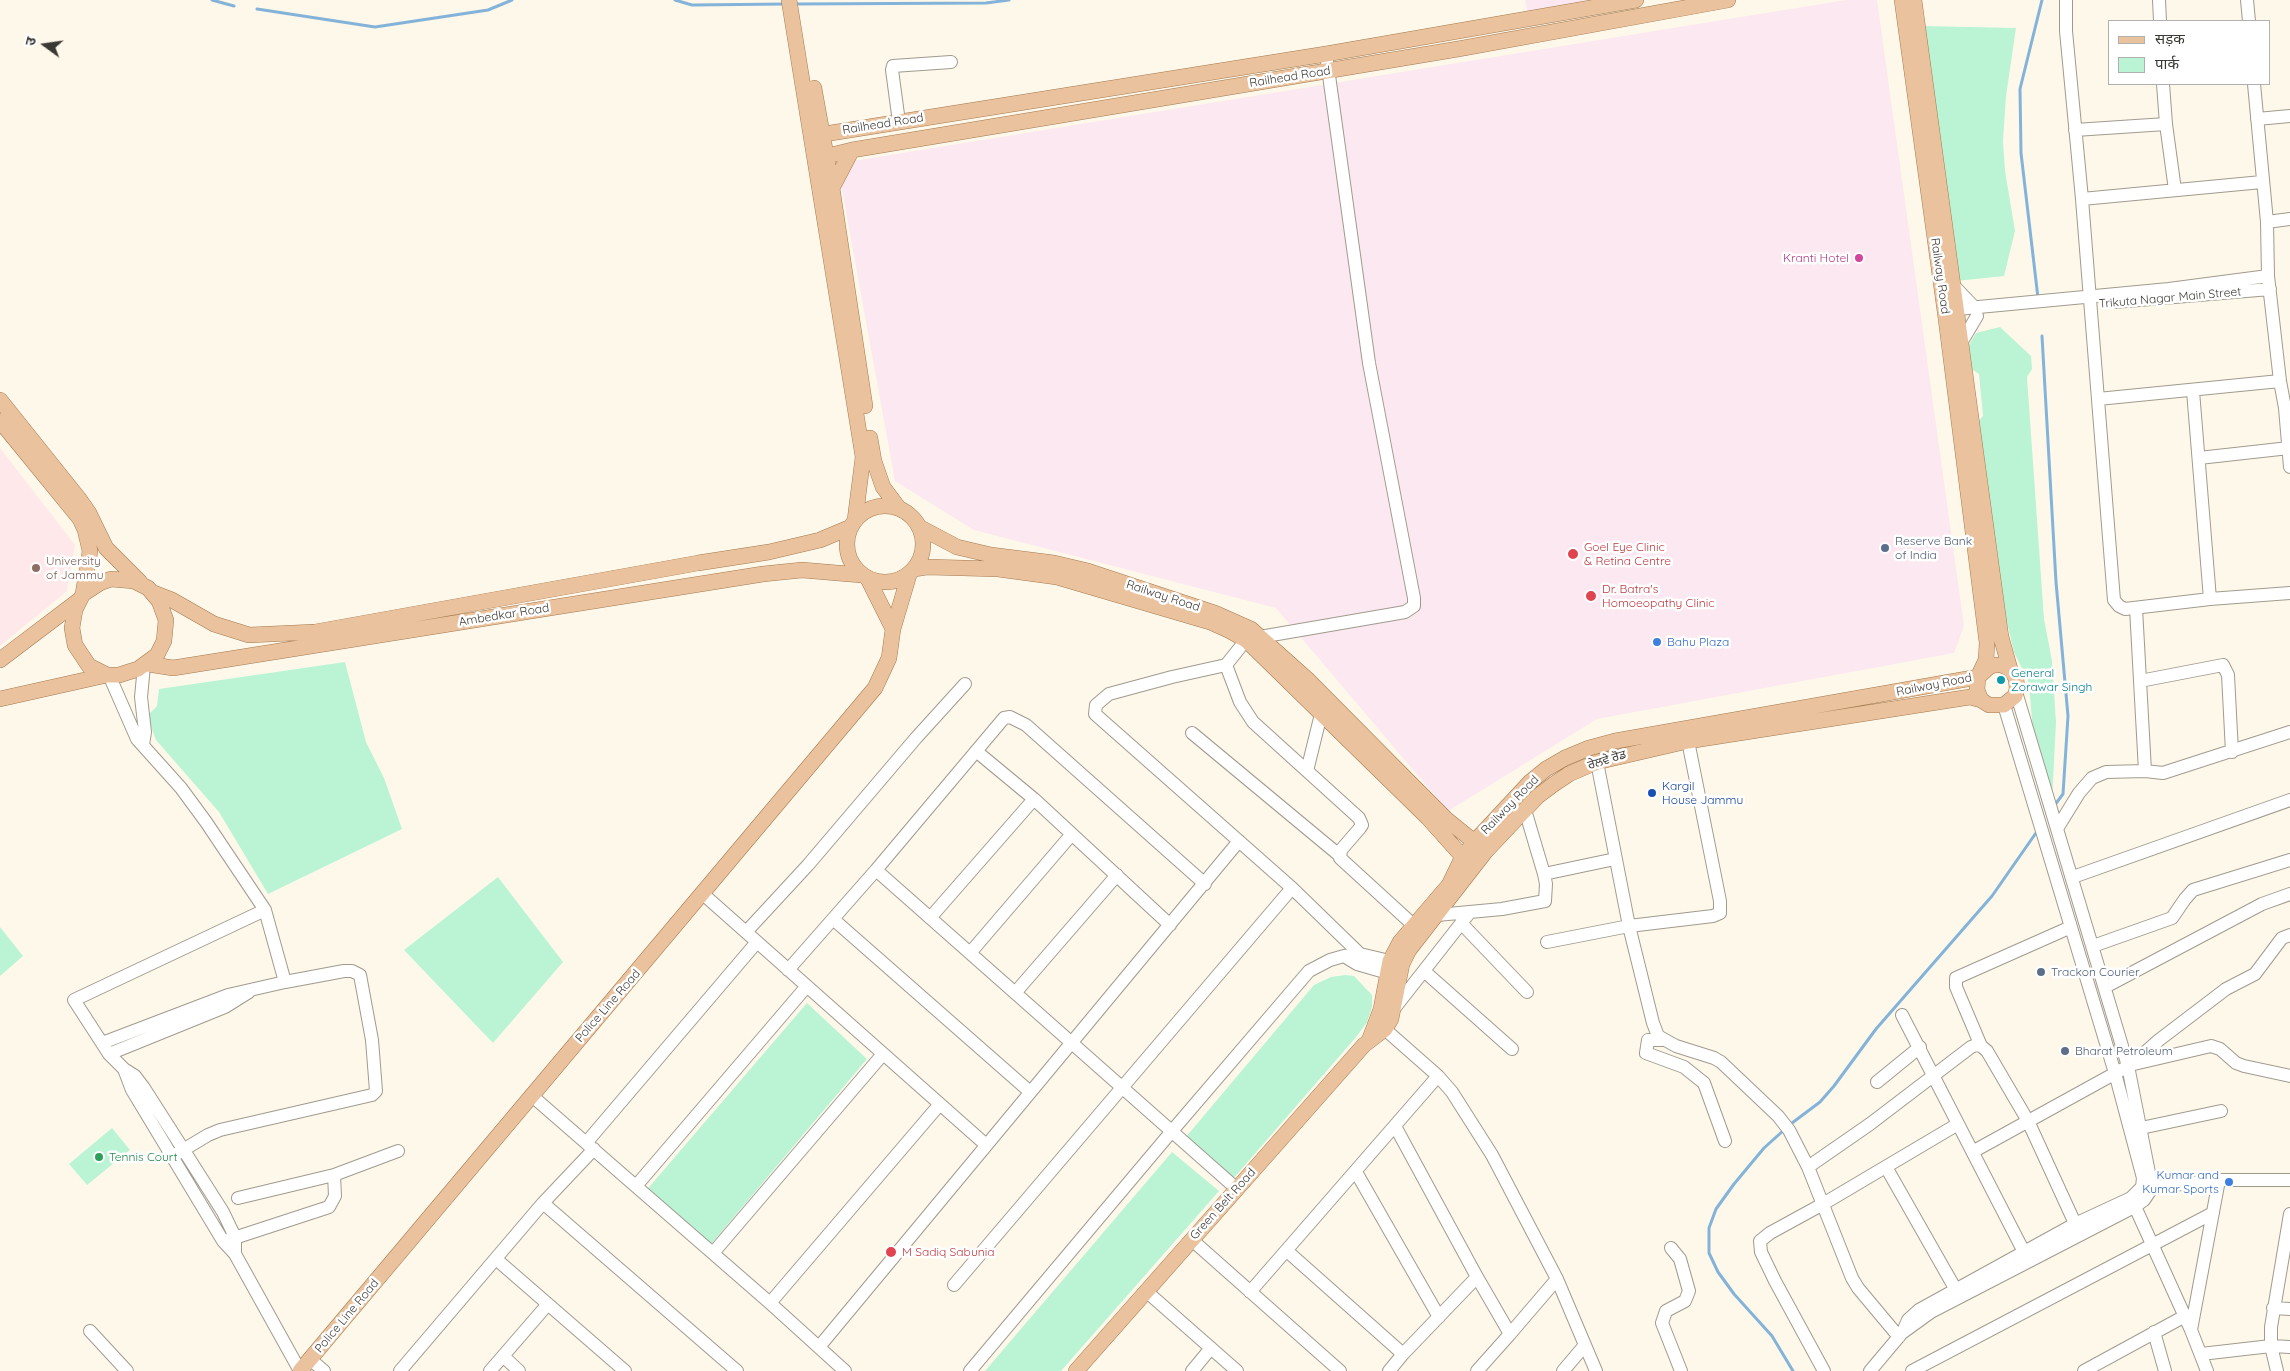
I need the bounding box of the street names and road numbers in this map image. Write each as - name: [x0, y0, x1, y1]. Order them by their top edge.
- street label: Railhead Road: [1248, 63, 1332, 91]
- street label: Railhead Road: [841, 110, 925, 138]
- street label: Railway Road: [1928, 237, 1952, 315]
- street label: Trikuta Nagar Main Street: [2098, 285, 2242, 311]
- street label: Railway Road: [1124, 577, 1202, 615]
- street label: Ambedkar Road: [458, 601, 550, 629]
- street label: Railway Road: [1895, 671, 1973, 699]
- street label: ਰੇਲਵੇ ਰੋਡ: [1586, 747, 1628, 773]
- street label: Railway Road: [1478, 772, 1542, 838]
- street label: Police Line Road: [573, 967, 643, 1045]
- street label: Green Belt Road: [1187, 1165, 1259, 1243]
- street label: Police Line Road: [312, 1276, 382, 1356]

